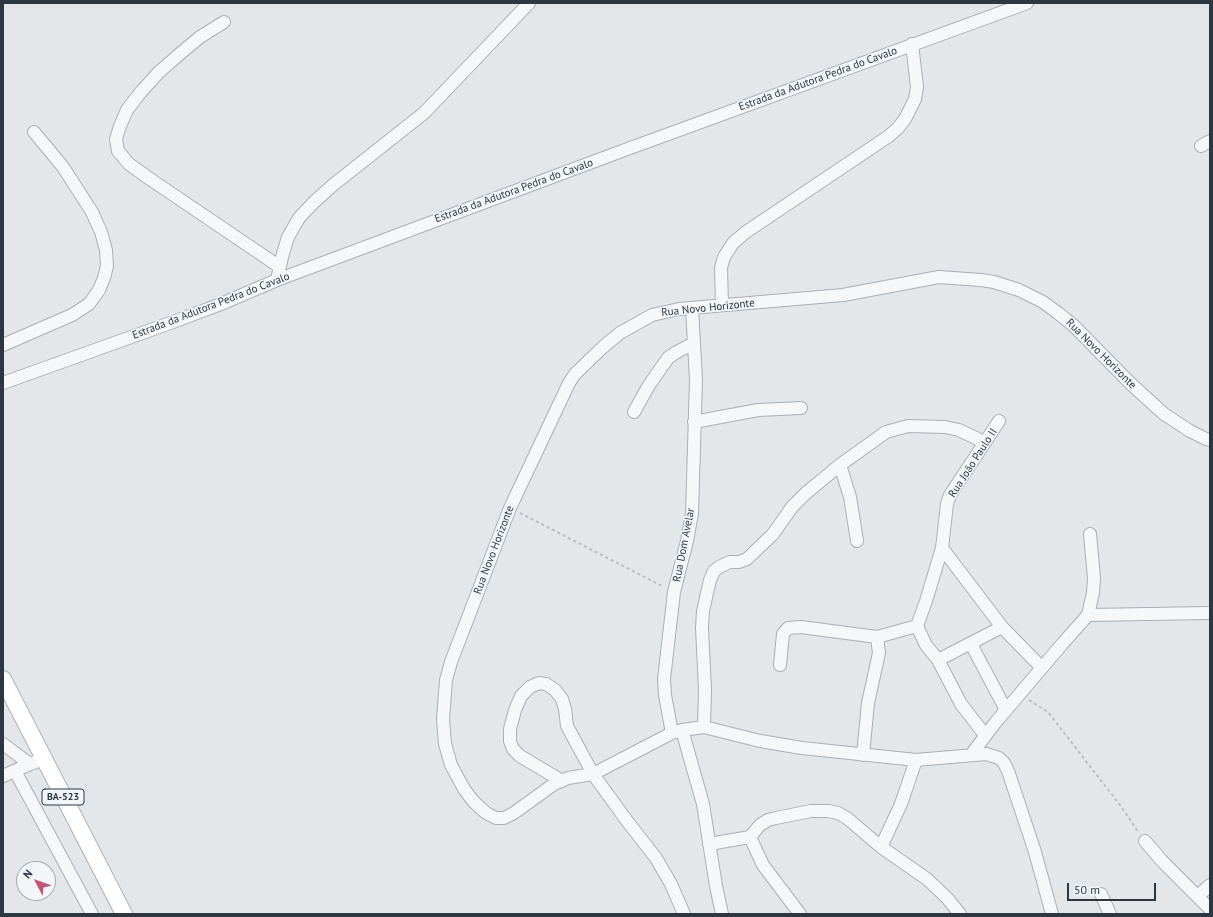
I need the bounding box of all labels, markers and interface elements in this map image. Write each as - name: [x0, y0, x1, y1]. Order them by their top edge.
- street label: Estrada da Adutora Pedra do Cavalo: [737, 44, 899, 114]
- street label: Estrada da Adutora Pedra do Cavalo: [433, 156, 595, 226]
- street label: Estrada da Adutora Pedra do Cavalo: [130, 270, 292, 342]
- street label: Rua Novo Horizonte: [661, 297, 755, 319]
- street label: Rua Novo Horizonte: [1063, 316, 1139, 392]
- street label: Rua João Paulo II: [946, 426, 1000, 500]
- street label: Rua Novo Horizonte: [471, 504, 517, 596]
- street label: Rua Dom Avelar: [670, 507, 698, 583]
- road number: BA-523: [42, 789, 84, 805]
- north arrow: [16, 861, 56, 901]
- text: N: [20, 866, 35, 881]
- scale bar: [1069, 875, 1158, 901]
- text: 50 m: [1074, 882, 1100, 897]

